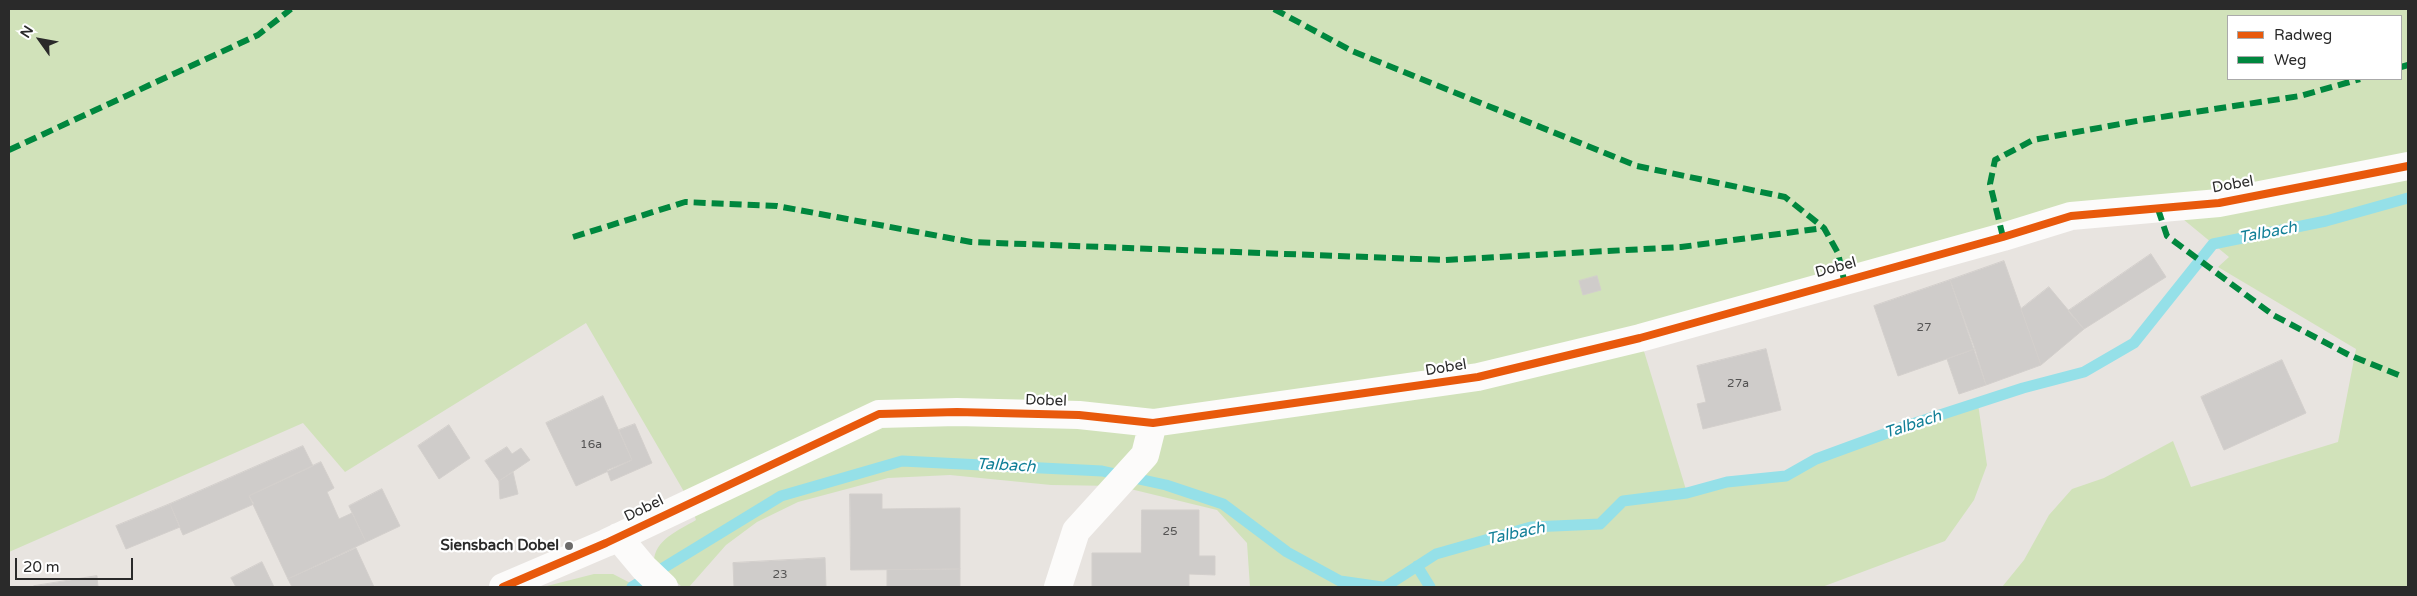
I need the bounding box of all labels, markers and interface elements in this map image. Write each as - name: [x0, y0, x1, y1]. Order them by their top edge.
- north arrow: [15, 15, 65, 65]
- legend: [2227, 15, 2402, 80]
- text: N: [17, 23, 37, 41]
- text: Radweg: [2274, 26, 2332, 44]
- text: Weg: [2274, 51, 2306, 69]
- street label: Dobel: [2211, 173, 2255, 197]
- water label: Talbach: [2237, 218, 2299, 248]
- street label: Dobel: [1813, 254, 1859, 282]
- house number: 27: [1916, 321, 1932, 335]
- street label: Dobel: [1424, 356, 1468, 380]
- house number: 27a: [1727, 377, 1749, 391]
- street label: Dobel: [1025, 391, 1067, 411]
- water label: Talbach: [1882, 407, 1944, 443]
- house number: 16a: [580, 438, 602, 452]
- water label: Talbach: [976, 455, 1036, 477]
- street label: Dobel: [621, 492, 667, 526]
- water label: Talbach: [1485, 518, 1547, 550]
- house number: 25: [1162, 525, 1178, 539]
- place label: Siensbach Dobel: [441, 537, 559, 555]
- marker: Siensbach Dobel: [563, 540, 575, 552]
- scale bar: [18, 548, 135, 580]
- text: 20 m: [23, 558, 60, 576]
- house number: 23: [772, 568, 788, 582]

